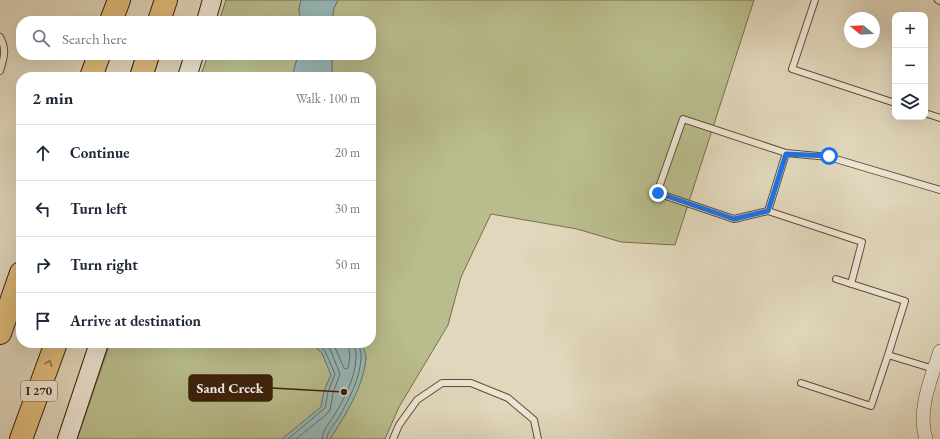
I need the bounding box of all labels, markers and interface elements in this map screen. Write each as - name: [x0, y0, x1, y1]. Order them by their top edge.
- north arrow: [844, 12, 880, 48]
- map controls: [892, 12, 928, 120]
- button: +: [892, 12, 928, 48]
- search box: [16, 16, 376, 60]
- icon: search: [30, 27, 52, 49]
- text: Search here: [62, 29, 127, 48]
- button: −: [892, 48, 928, 84]
- button: layers: [892, 84, 928, 120]
- text: 2 min: [32, 87, 73, 109]
- text: Walk · 100 m: [296, 90, 360, 107]
- icon: ahead: [32, 142, 54, 164]
- text: Continue: [70, 143, 130, 162]
- text: 20 m: [335, 144, 360, 161]
- route start: [820, 147, 838, 165]
- route end: [649, 184, 667, 202]
- icon: left: [32, 198, 54, 220]
- text: Turn left: [70, 199, 127, 218]
- text: 30 m: [335, 200, 360, 217]
- icon: right: [32, 254, 54, 276]
- text: Turn right: [70, 255, 138, 274]
- text: 50 m: [335, 256, 360, 273]
- icon: arrive: [32, 310, 54, 332]
- text: Arrive at destination: [70, 311, 201, 330]
- one-way arrow: [44, 360, 52, 367]
- callout: Sand Creek: [189, 375, 272, 401]
- text: Sand Creek: [197, 379, 264, 397]
- road number: I 270: [21, 381, 57, 401]

